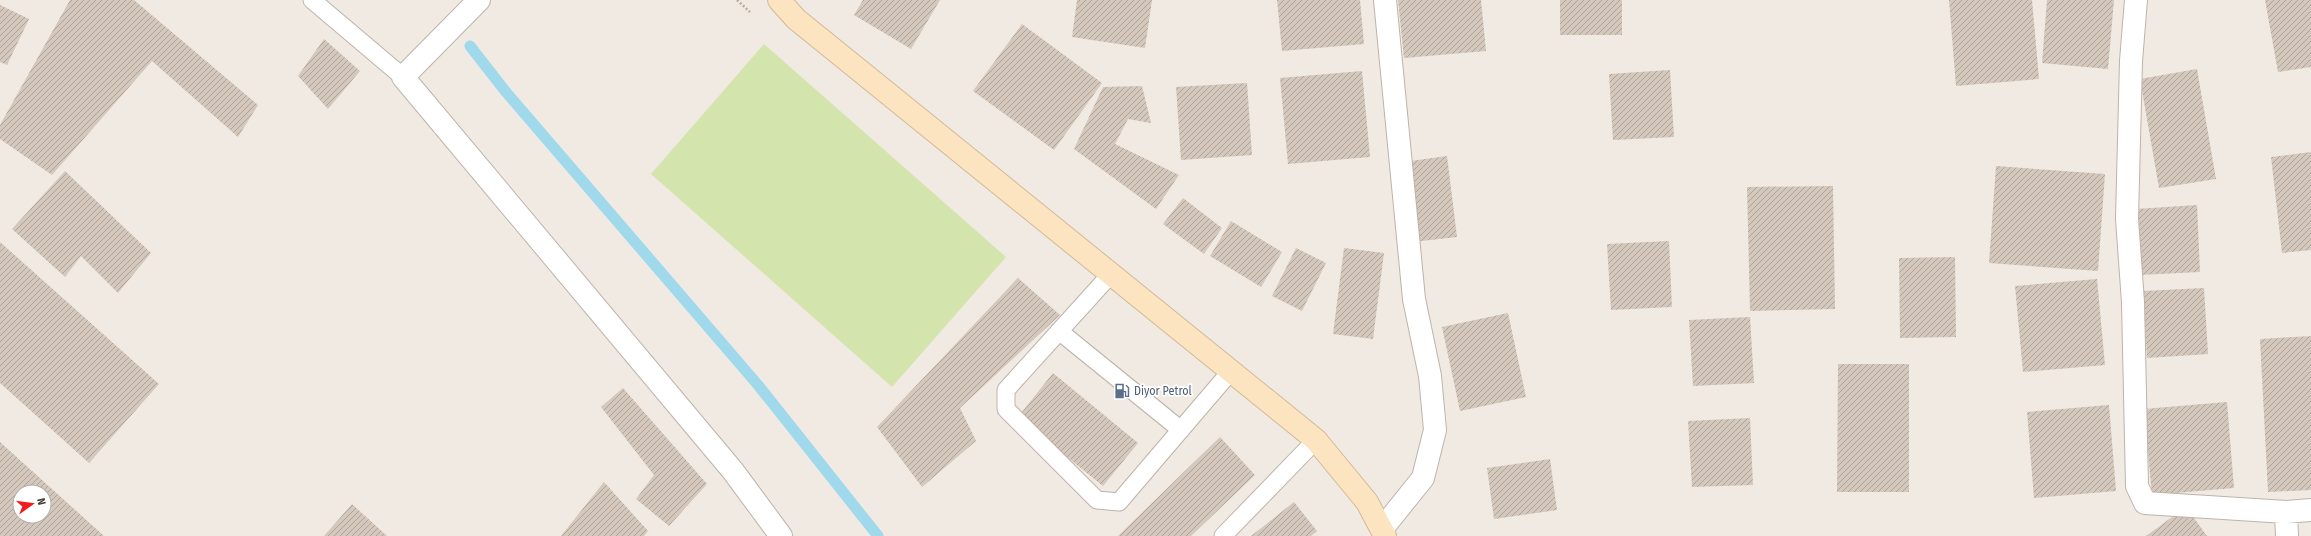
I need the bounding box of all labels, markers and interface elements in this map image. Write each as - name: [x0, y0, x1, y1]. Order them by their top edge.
- fuel station icon: Diyor Petrol: [1113, 382, 1131, 400]
- place label: Diyor Petrol: [1134, 384, 1192, 398]
- north arrow: [12, 484, 52, 524]
- text: N: [34, 497, 48, 506]

